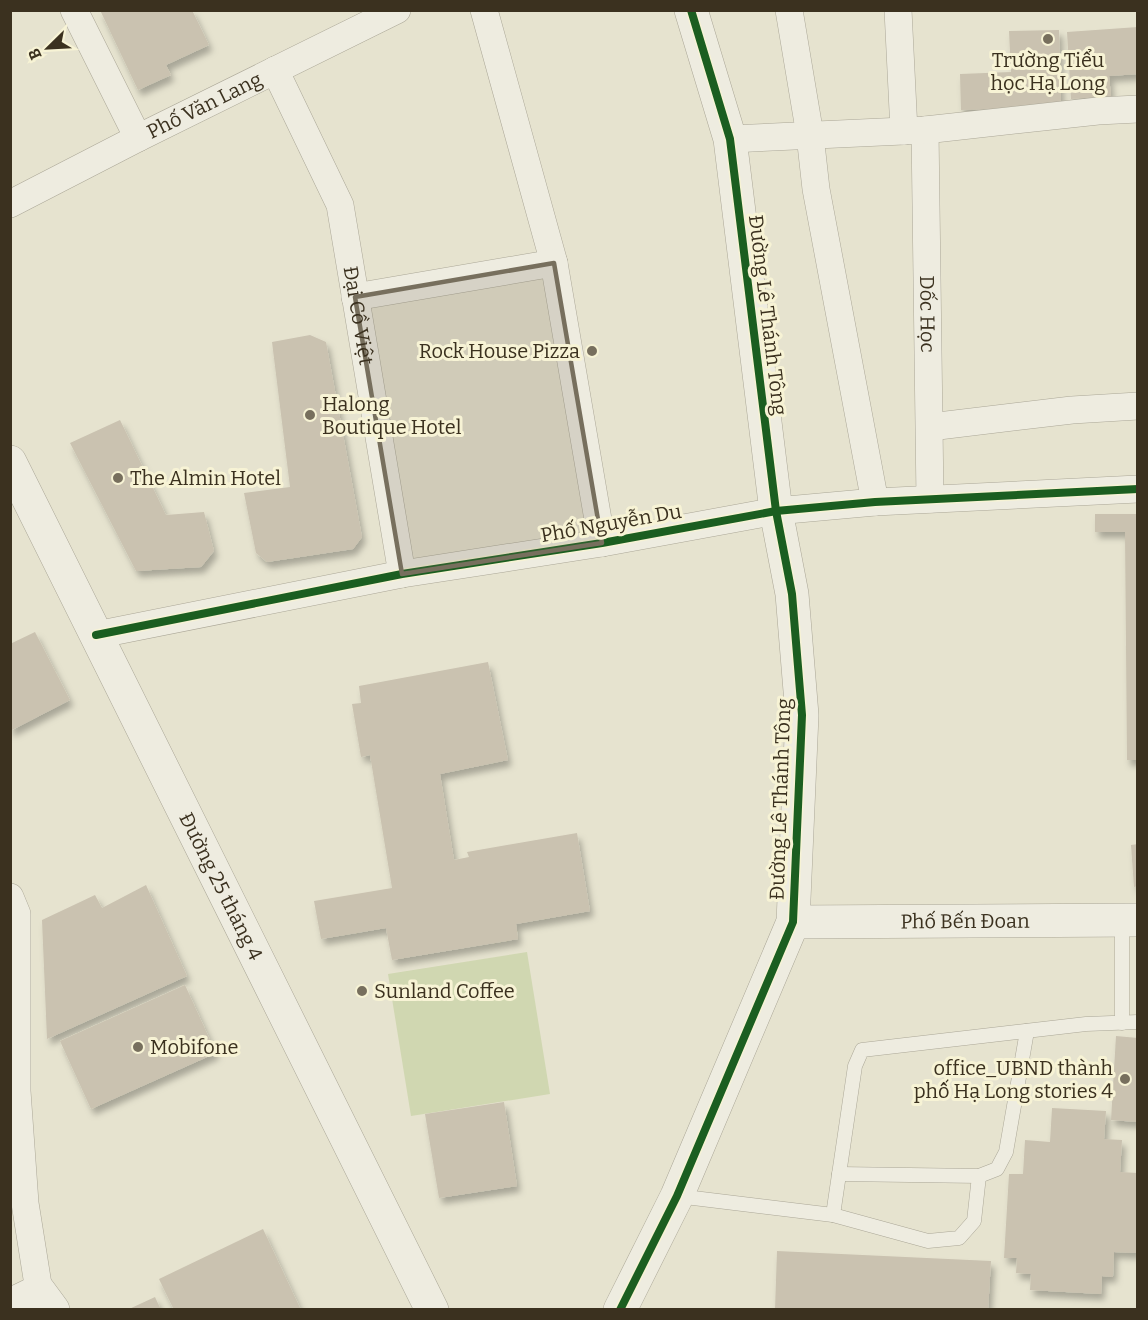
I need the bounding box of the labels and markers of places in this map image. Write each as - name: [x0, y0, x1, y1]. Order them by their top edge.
- marker: Trường Tiểu học Hạ Long: [1041, 32, 1055, 46]
- place label: Trường Tiểu học Hạ Long: [991, 48, 1105, 95]
- place label: Rock House Pizza: [419, 339, 580, 363]
- marker: Rock House Pizza: [585, 344, 599, 358]
- place label: Halong Boutique Hotel: [322, 392, 462, 439]
- marker: Halong Boutique Hotel: [303, 408, 317, 422]
- place label: The Almin Hotel: [130, 466, 281, 490]
- marker: The Almin Hotel: [111, 471, 125, 485]
- place label: Sunland Coffee: [374, 979, 515, 1003]
- marker: Sunland Coffee: [355, 984, 369, 998]
- place label: Mobifone: [150, 1035, 238, 1059]
- marker: Mobifone: [131, 1040, 145, 1054]
- place label: office_UBND thành phố Hạ Long stories 4: [914, 1056, 1114, 1103]
- marker: office_UBND thành phố Hạ Long stories 4: [1118, 1072, 1132, 1086]

